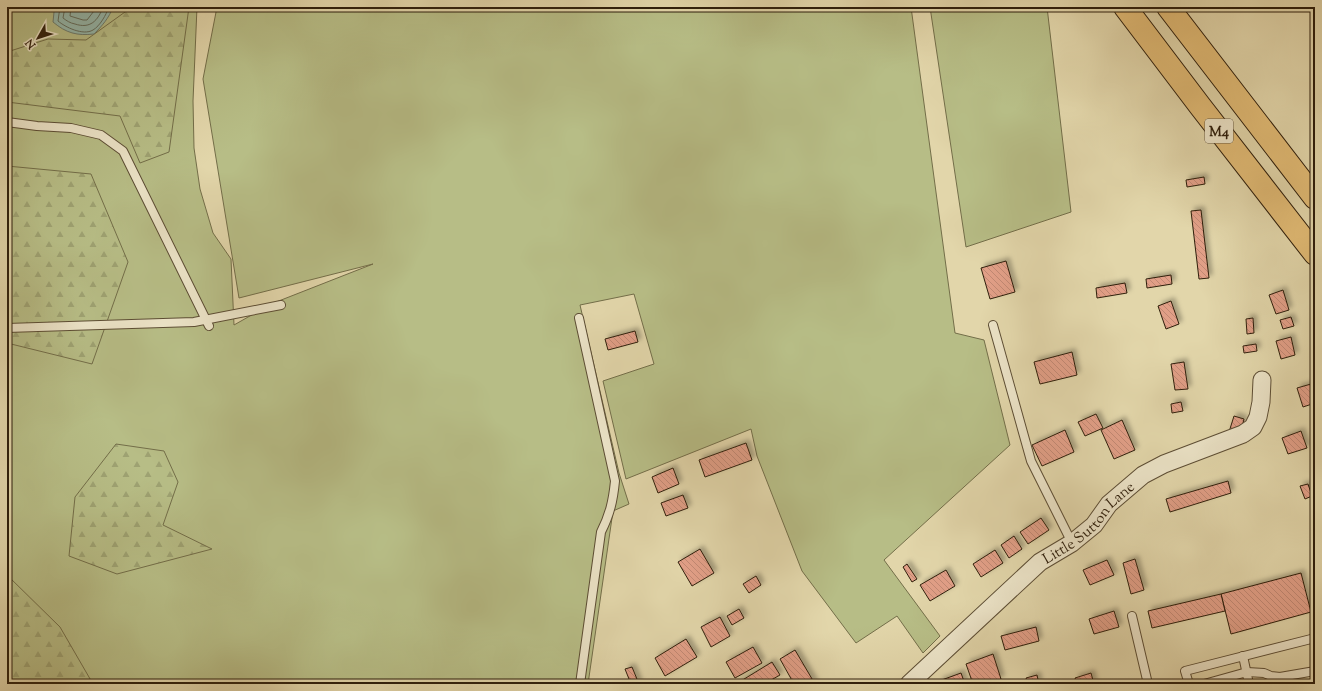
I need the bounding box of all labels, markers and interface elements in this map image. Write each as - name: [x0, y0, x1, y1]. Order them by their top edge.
- north arrow: [18, 18, 58, 58]
- text: N: [22, 35, 41, 53]
- road number: M4: [1205, 119, 1233, 143]
- street label: Little Sutton Lane: [1039, 477, 1140, 570]

